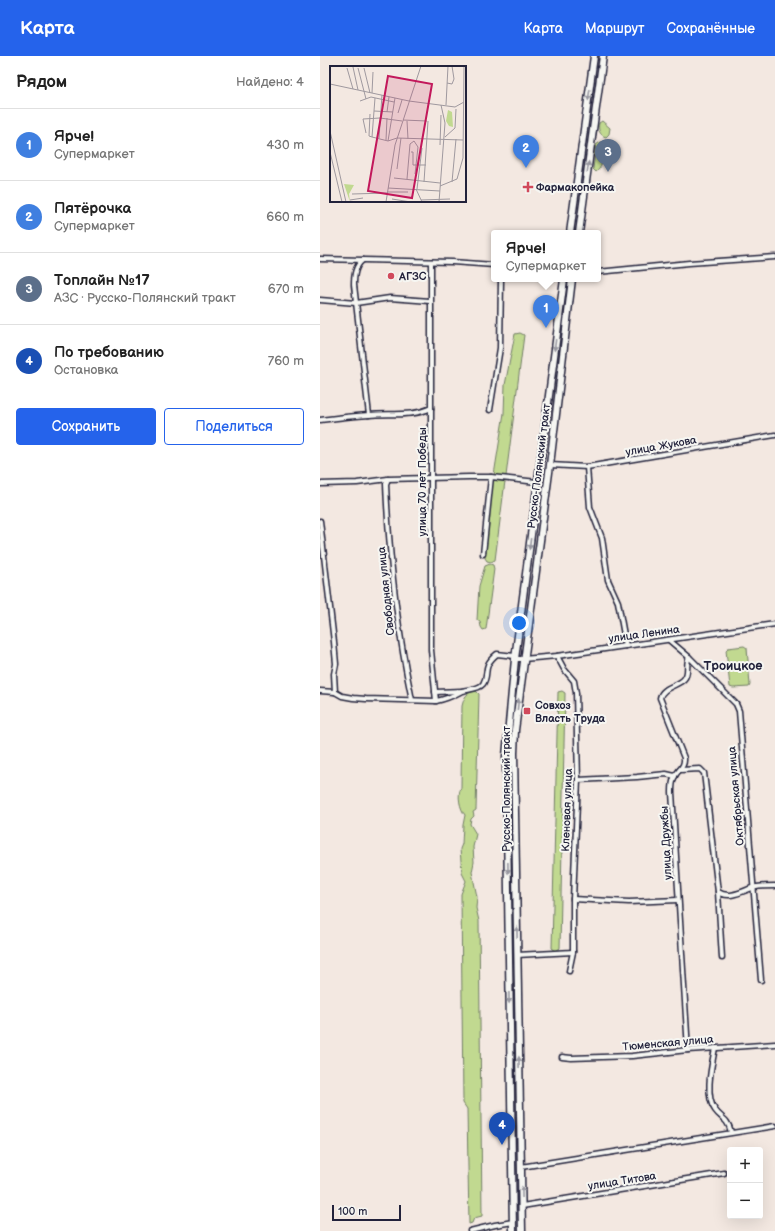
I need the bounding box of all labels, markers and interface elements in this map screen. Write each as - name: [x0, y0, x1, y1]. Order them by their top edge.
- text: Карта: [20, 17, 74, 40]
- text: Карта: [524, 20, 563, 37]
- text: Маршрут: [585, 20, 645, 37]
- text: Сохранённые: [667, 20, 755, 37]
- inset map: [330, 66, 466, 202]
- text: Рядом: [16, 72, 67, 92]
- text: Найдено: 4: [236, 74, 304, 90]
- one-way arrow: [586, 89, 592, 101]
- text: Ярче!: [54, 127, 94, 146]
- pin: 2: [513, 135, 539, 168]
- text: 1: [26, 137, 32, 153]
- text: 430 m: [266, 137, 304, 153]
- pin: 3: [595, 139, 621, 172]
- text: Супермаркет: [54, 146, 135, 162]
- one-way arrow: [585, 161, 591, 173]
- place label: Фармакопейка: [536, 181, 615, 194]
- marker: Фармакопейка: [523, 182, 533, 192]
- text: Пятёрочка: [54, 199, 131, 218]
- text: 2: [25, 209, 33, 225]
- text: 660 m: [266, 209, 304, 225]
- text: Супермаркет: [54, 218, 135, 234]
- popup: [491, 230, 601, 282]
- text: Ярче!: [506, 239, 546, 258]
- text: Супермаркет: [506, 258, 586, 274]
- place label: АГЗС: [398, 270, 427, 283]
- text: Топлайн №17: [54, 271, 150, 290]
- marker: АГЗС: [386, 271, 396, 281]
- text: 3: [25, 281, 33, 297]
- text: 670 m: [268, 281, 304, 297]
- text: АЗС · Русско-Полянский тракт: [54, 290, 236, 306]
- pin: 1: [533, 295, 559, 328]
- one-way arrow: [552, 339, 558, 352]
- text: По требованию: [54, 343, 164, 362]
- text: 4: [25, 353, 33, 369]
- text: 760 m: [268, 353, 304, 369]
- text: Остановка: [54, 362, 119, 378]
- street label: Русско-Полянский тракт: [525, 403, 553, 529]
- button: Сохранить: [16, 408, 156, 445]
- button: Поделиться: [164, 408, 304, 445]
- street label: улица 70 лет Победы: [416, 427, 429, 537]
- street label: улица Жукова: [625, 433, 698, 459]
- one-way arrow: [526, 538, 533, 550]
- street label: Свободная улица: [375, 545, 397, 636]
- your location: [509, 613, 529, 633]
- street label: улица Ленина: [608, 623, 681, 645]
- district label: Троицкое: [703, 658, 763, 674]
- one-way arrow: [515, 698, 521, 710]
- place label: Совхоз Власть Труда: [535, 699, 606, 725]
- marker: Совхоз Власть Труда: [522, 706, 532, 716]
- street label: Русско-Полянский тракт: [500, 726, 513, 852]
- street label: Октябрьская улица: [725, 745, 747, 846]
- street label: Кленовая улица: [559, 768, 575, 852]
- street label: улица Дружбы: [658, 806, 674, 880]
- one-way arrow: [504, 862, 511, 874]
- one-way arrow: [514, 925, 520, 938]
- one-way arrow: [506, 992, 512, 1005]
- street label: Тюменская улица: [622, 1033, 715, 1053]
- one-way arrow: [516, 1055, 522, 1068]
- pin: 4: [489, 1112, 515, 1145]
- map controls: [727, 1147, 763, 1219]
- button: +: [727, 1147, 763, 1183]
- street label: улица Титова: [587, 1169, 657, 1193]
- button: −: [727, 1183, 763, 1219]
- one-way arrow: [519, 1185, 525, 1198]
- scale bar: [332, 1203, 401, 1222]
- text: 100 m: [338, 1205, 367, 1218]

